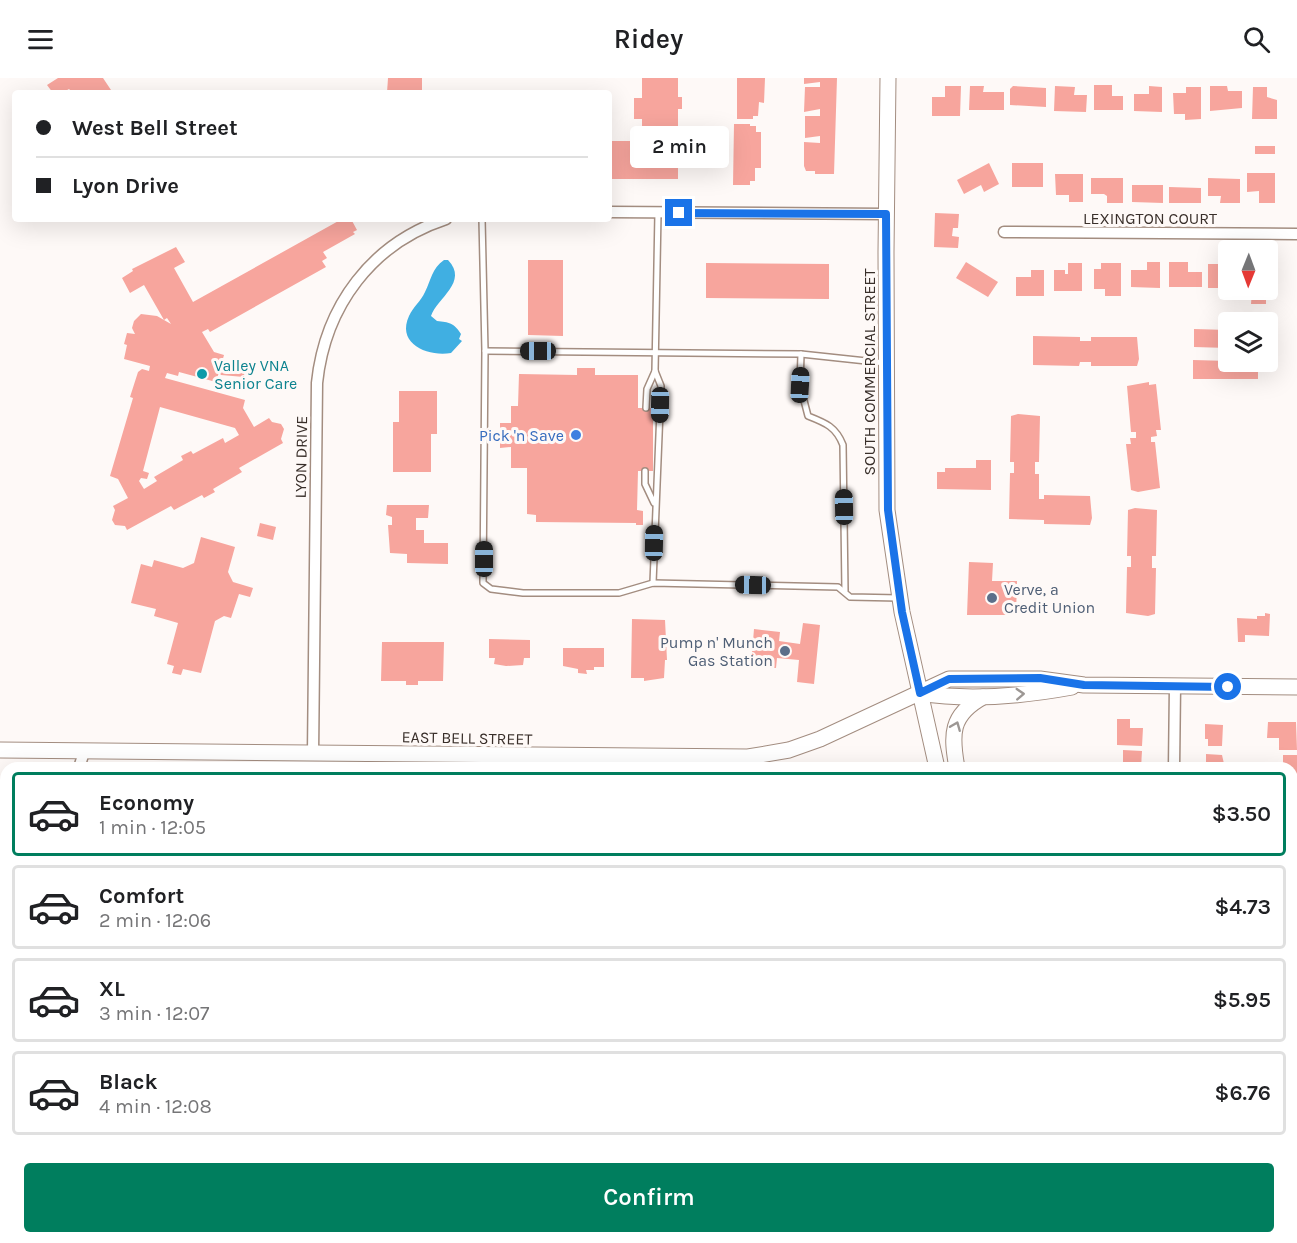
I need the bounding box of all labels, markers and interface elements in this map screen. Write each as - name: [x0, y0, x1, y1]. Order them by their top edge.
- icon: menu: [24, 23, 57, 56]
- text: Ridey: [614, 23, 683, 55]
- icon: search: [1240, 23, 1273, 56]
- text: West Bell Street: [72, 115, 238, 141]
- callout: 2 min: [630, 126, 728, 168]
- text: 2 min: [652, 135, 707, 158]
- text: Lyon Drive: [72, 173, 179, 199]
- route end: [665, 199, 692, 226]
- street label: LEXINGTON COURT: [1083, 209, 1217, 228]
- north arrow: [1218, 240, 1278, 300]
- map controls: [1218, 240, 1278, 372]
- street label: SOUTH COMMERCIAL STREET: [860, 268, 879, 476]
- button: layers: [1218, 312, 1278, 372]
- car: [520, 342, 556, 360]
- place label: Valley VNA Senior Care: [214, 356, 297, 393]
- marker: Valley VNA Senior Care: [195, 367, 209, 381]
- car: [790, 367, 810, 403]
- car: [651, 387, 669, 423]
- street label: LYON DRIVE: [291, 415, 311, 499]
- place label: Pick 'n Save: [479, 426, 564, 445]
- marker: Pick 'n Save: [569, 428, 583, 442]
- car: [835, 489, 853, 525]
- car: [645, 525, 663, 561]
- car: [475, 541, 493, 577]
- car: [735, 576, 771, 594]
- place label: Verve, a Credit Union: [1004, 580, 1095, 617]
- marker: Verve, a Credit Union: [985, 591, 999, 605]
- place label: Pump n' Munch Gas Station: [660, 633, 773, 670]
- marker: Pump n' Munch Gas Station: [778, 644, 792, 658]
- route start: [1214, 673, 1241, 700]
- one-way arrow: [1016, 688, 1025, 701]
- one-way arrow: [949, 721, 961, 732]
- street label: EAST BELL STREET: [401, 727, 533, 749]
- icon: car: [27, 787, 81, 841]
- text: Economy: [99, 790, 194, 816]
- text: $3.50: [1212, 801, 1271, 827]
- text: 1 min · 12:05: [99, 816, 206, 839]
- icon: car: [27, 880, 81, 934]
- text: Comfort: [99, 883, 184, 909]
- text: $4.73: [1215, 894, 1271, 920]
- text: 2 min · 12:06: [99, 909, 211, 932]
- icon: car: [27, 973, 81, 1027]
- text: XL: [99, 976, 125, 1002]
- text: $5.95: [1213, 987, 1271, 1013]
- text: 3 min · 12:07: [99, 1002, 209, 1025]
- icon: car: [27, 1066, 81, 1120]
- text: Black: [99, 1069, 158, 1095]
- text: $6.76: [1215, 1080, 1271, 1106]
- text: 4 min · 12:08: [99, 1095, 212, 1118]
- button: Confirm: [24, 1163, 1274, 1232]

